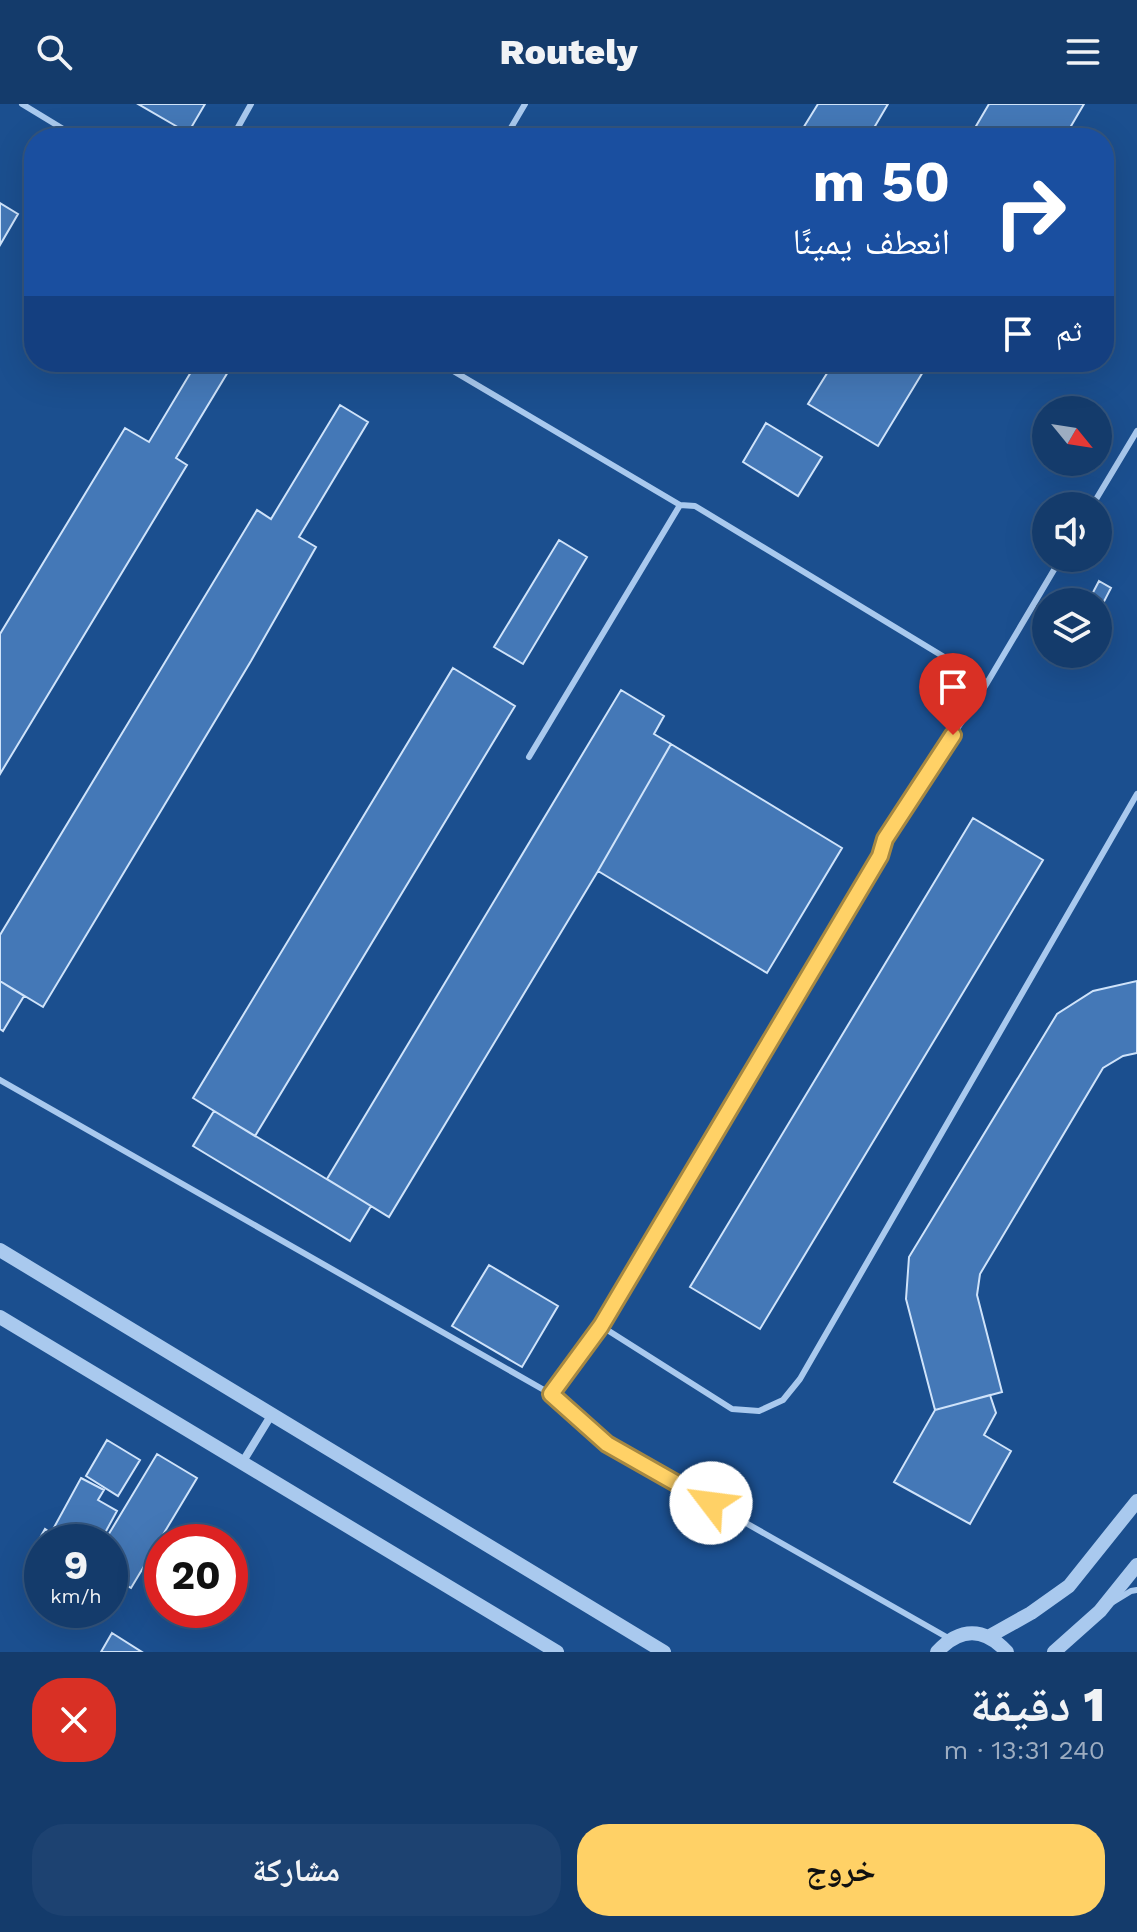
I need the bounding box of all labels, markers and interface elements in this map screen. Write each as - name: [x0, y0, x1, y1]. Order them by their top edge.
- icon: search: [32, 30, 76, 74]
- icon: menu: [1061, 30, 1105, 74]
- text: Routely: [499, 31, 638, 73]
- text: 50 m: [813, 149, 950, 215]
- icon: right: [978, 160, 1082, 264]
- text: انعطف يمينًا: [792, 221, 950, 263]
- icon: arrive: [996, 312, 1040, 356]
- text: ثم: [1056, 313, 1082, 348]
- north arrow: [1032, 396, 1112, 476]
- map controls: [1032, 396, 1112, 668]
- button: sound: [1032, 492, 1112, 572]
- button: layers: [1032, 588, 1112, 668]
- pin: [919, 653, 987, 735]
- icon: arrive: [931, 665, 975, 709]
- position arrow: [669, 1461, 753, 1545]
- speed limit sign: 20: [144, 1524, 248, 1628]
- text: 9: [64, 1542, 88, 1589]
- text: km/h: [50, 1584, 102, 1608]
- text: 1 دقيقة: [970, 1676, 1105, 1733]
- button: close: [32, 1678, 116, 1762]
- text: 240 m · 13:31: [944, 1735, 1105, 1765]
- button: مشاركة: [32, 1824, 561, 1916]
- button: خروج: [577, 1824, 1105, 1916]

